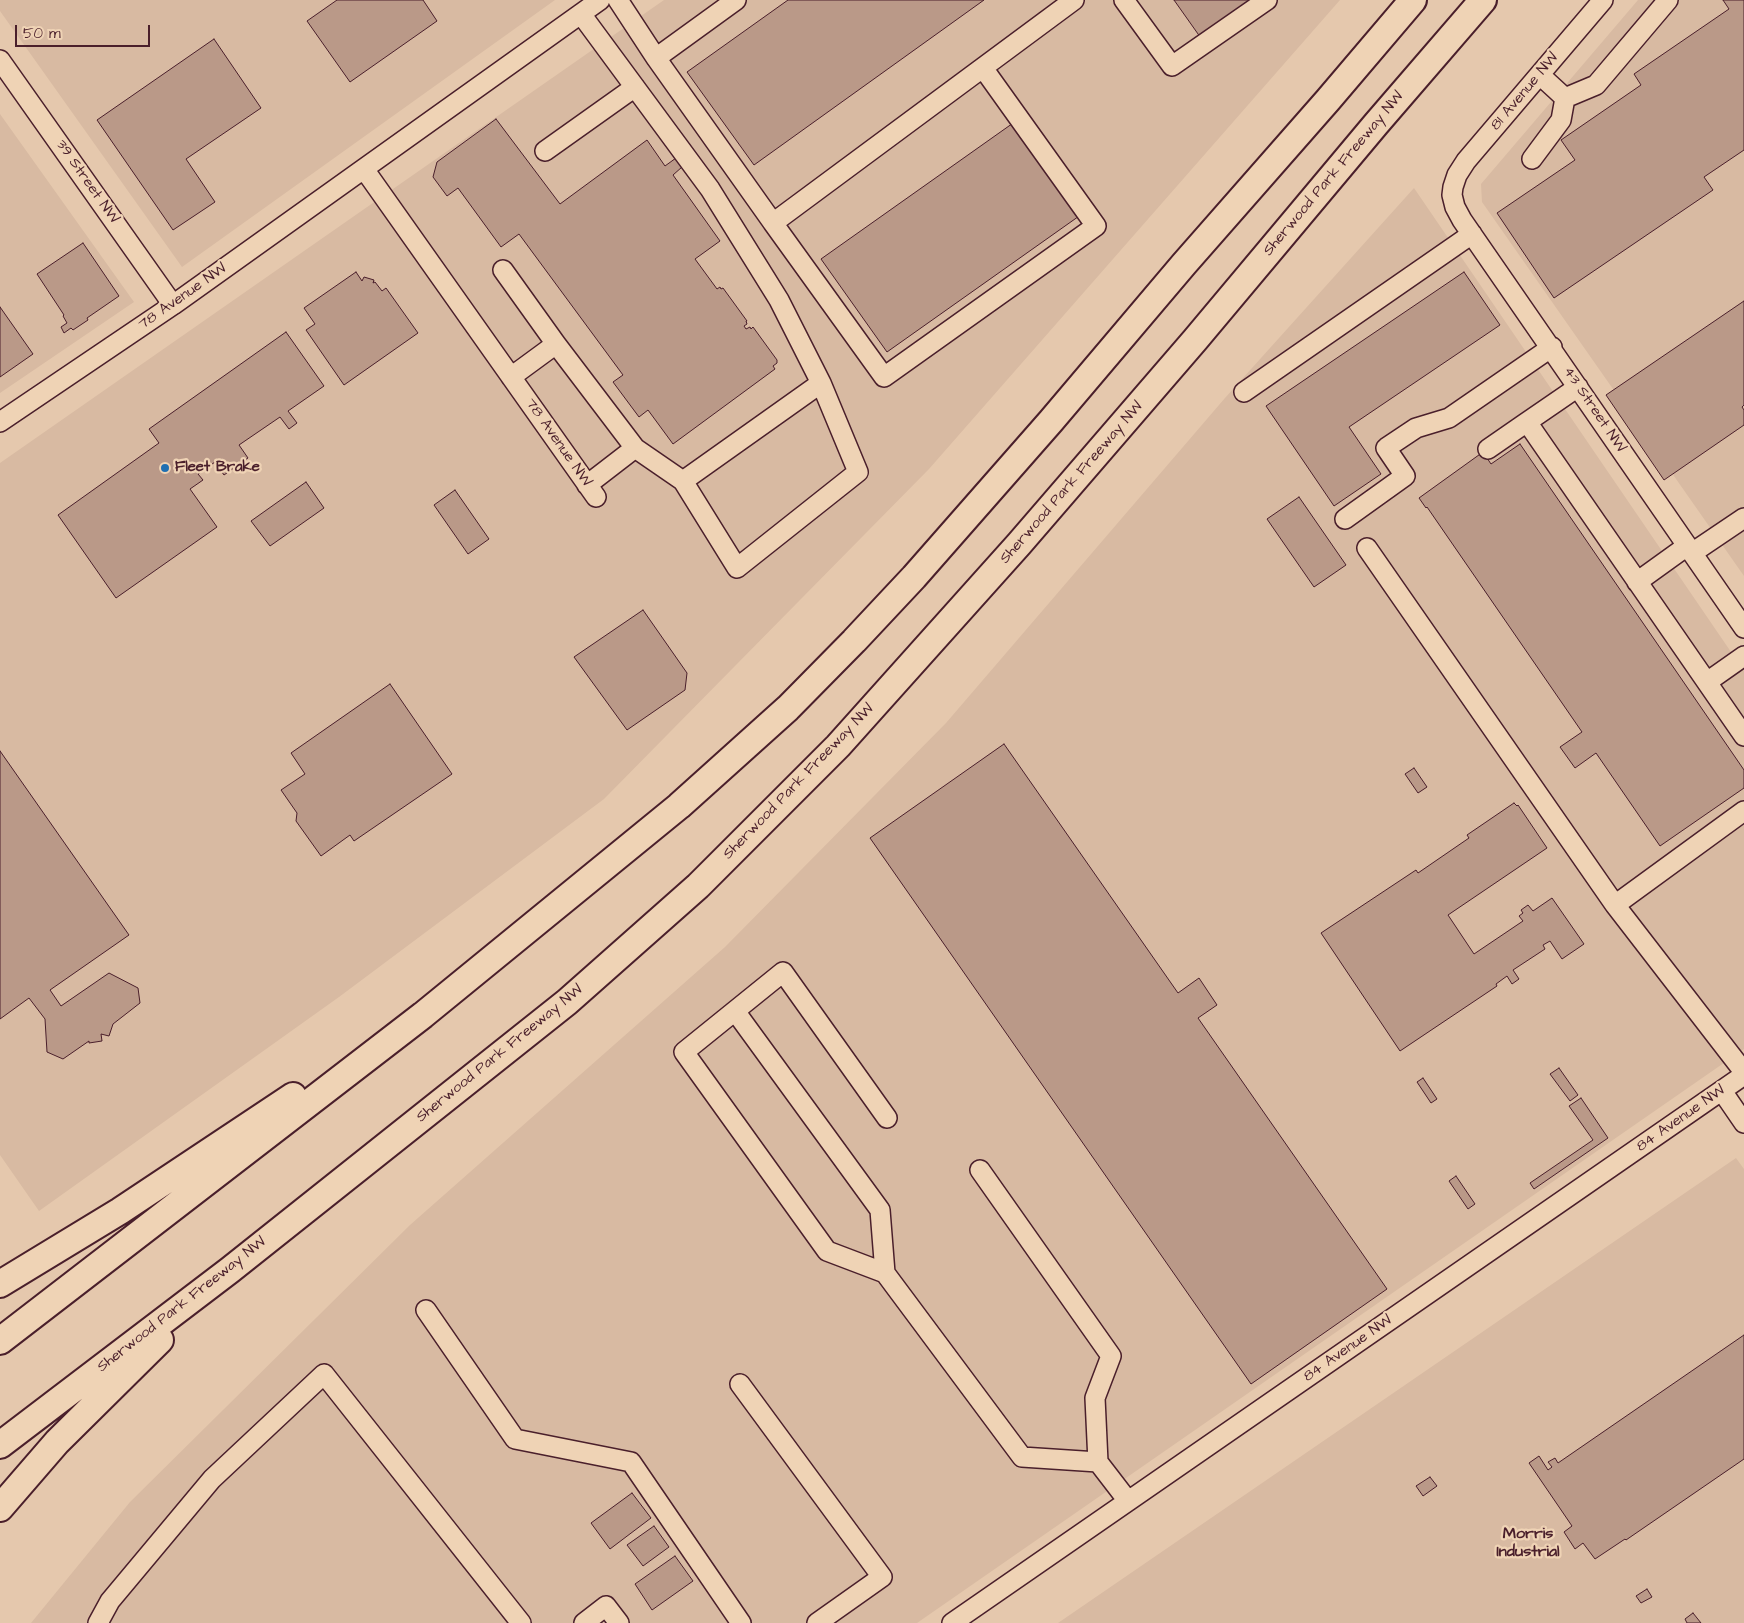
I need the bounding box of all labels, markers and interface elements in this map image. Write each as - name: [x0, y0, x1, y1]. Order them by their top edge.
- scale bar: [18, 15, 152, 47]
- text: 50 m: [23, 23, 61, 44]
- street label: 81 Avenue NW: [1487, 49, 1563, 135]
- street label: Sherwood Park Freeway NW: [1260, 88, 1408, 260]
- street label: 39 Street NW: [52, 137, 122, 227]
- street label: 78 Avenue NW: [136, 260, 230, 334]
- street label: 43 Street NW: [1559, 364, 1629, 456]
- street label: 78 Avenue NW: [521, 396, 595, 490]
- street label: Sherwood Park Freeway NW: [997, 398, 1147, 568]
- place label: Fleet Brake: [175, 459, 260, 477]
- marker: Fleet Brake: [159, 462, 171, 474]
- street label: Sherwood Park Freeway NW: [720, 700, 878, 864]
- street label: Sherwood Park Freeway NW: [413, 981, 587, 1127]
- street label: 84 Avenue NW: [1633, 1082, 1729, 1156]
- street label: Sherwood Park Freeway NW: [94, 1233, 270, 1377]
- street label: 84 Avenue NW: [1300, 1312, 1396, 1386]
- district label: Morris Industrial: [1496, 1525, 1560, 1563]

